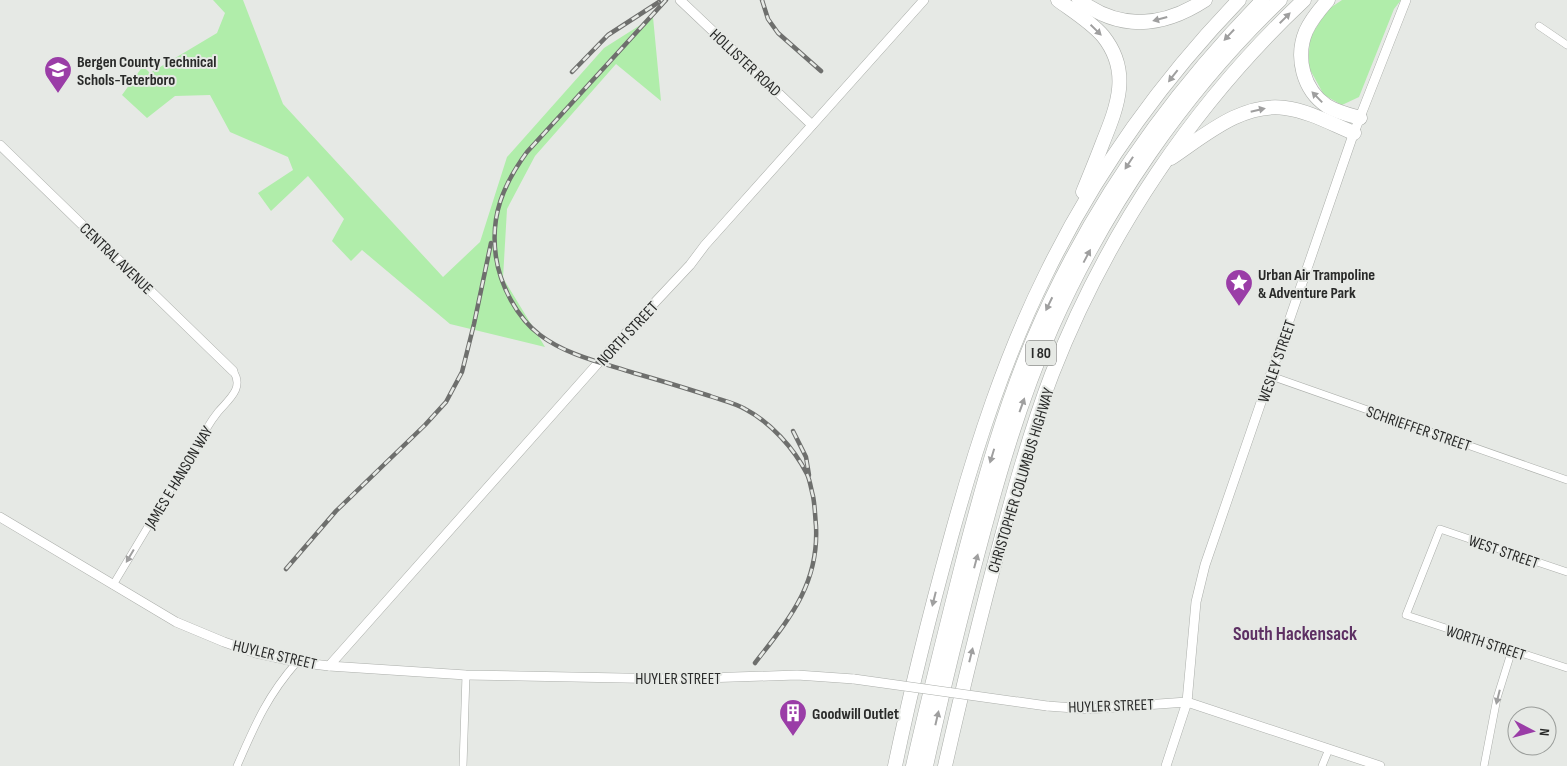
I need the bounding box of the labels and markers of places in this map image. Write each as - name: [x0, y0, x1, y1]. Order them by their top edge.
- place label: Bergen County Technical Schols-Teterboro: [77, 53, 216, 90]
- school or university icon: Bergen County Technical Schols-Teterboro: [43, 55, 73, 94]
- place label: Urban Air Trampoline & Adventure Park: [1258, 266, 1375, 303]
- place icon: Urban Air Trampoline & Adventure Park: [1224, 268, 1254, 307]
- building icon: Goodwill Outlet: [778, 698, 808, 737]
- place label: Goodwill Outlet: [812, 705, 899, 724]

